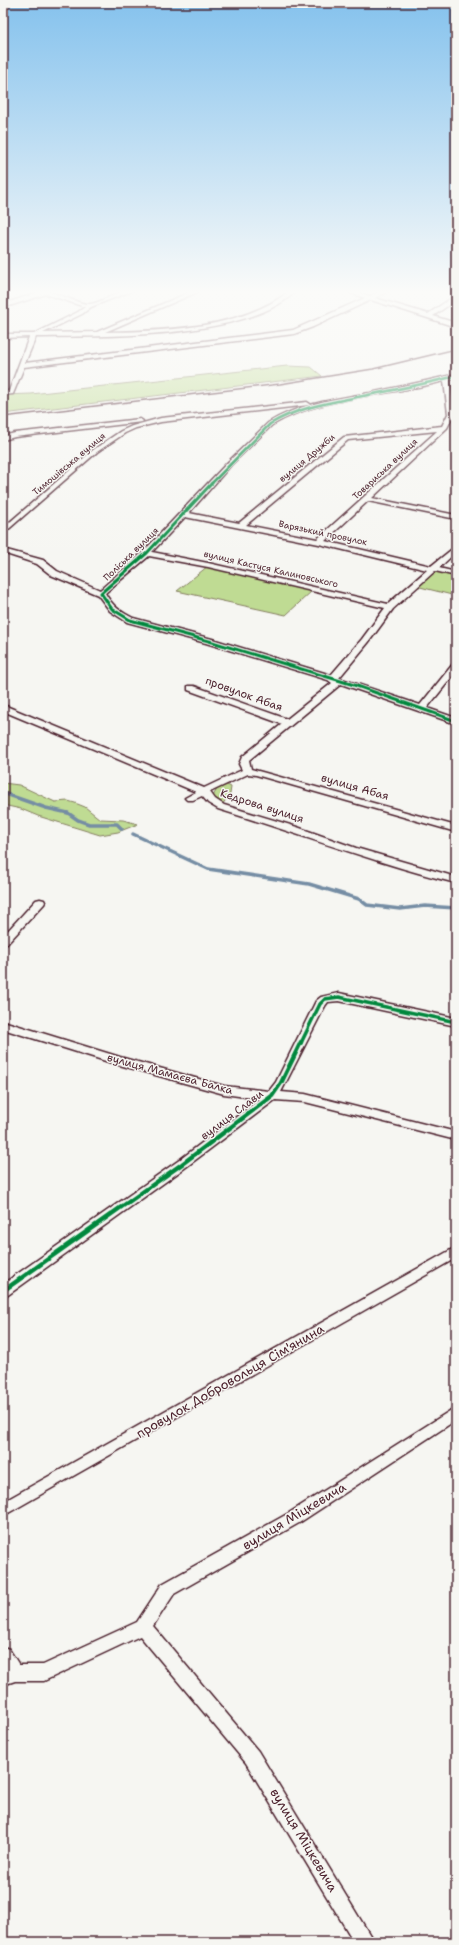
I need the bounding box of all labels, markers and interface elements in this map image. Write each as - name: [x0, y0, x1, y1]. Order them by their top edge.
- street label: Тимошівська вулиця: [30, 430, 108, 498]
- street label: вулиця Дружби: [277, 431, 338, 485]
- street label: Товариська вулиця: [350, 436, 420, 502]
- street label: Варязький провулок: [278, 518, 369, 548]
- street label: Поліська вулиця: [101, 525, 161, 583]
- street label: вулиця Кастуся Калиновського: [203, 548, 339, 590]
- street label: провулок Абая: [203, 673, 285, 715]
- street label: вулиця Абая: [319, 770, 391, 804]
- street label: Кедрова вулиця: [218, 785, 306, 827]
- street label: вулиця Мамаєва Балка: [105, 1050, 235, 1098]
- street label: вулиця Слави: [198, 1087, 266, 1143]
- street label: провулок Добровольця Сім'янина: [133, 1320, 327, 1442]
- street label: вулиця Міцкевича: [239, 1478, 349, 1554]
- street label: вулиця Міцкевича: [266, 1785, 342, 1895]

